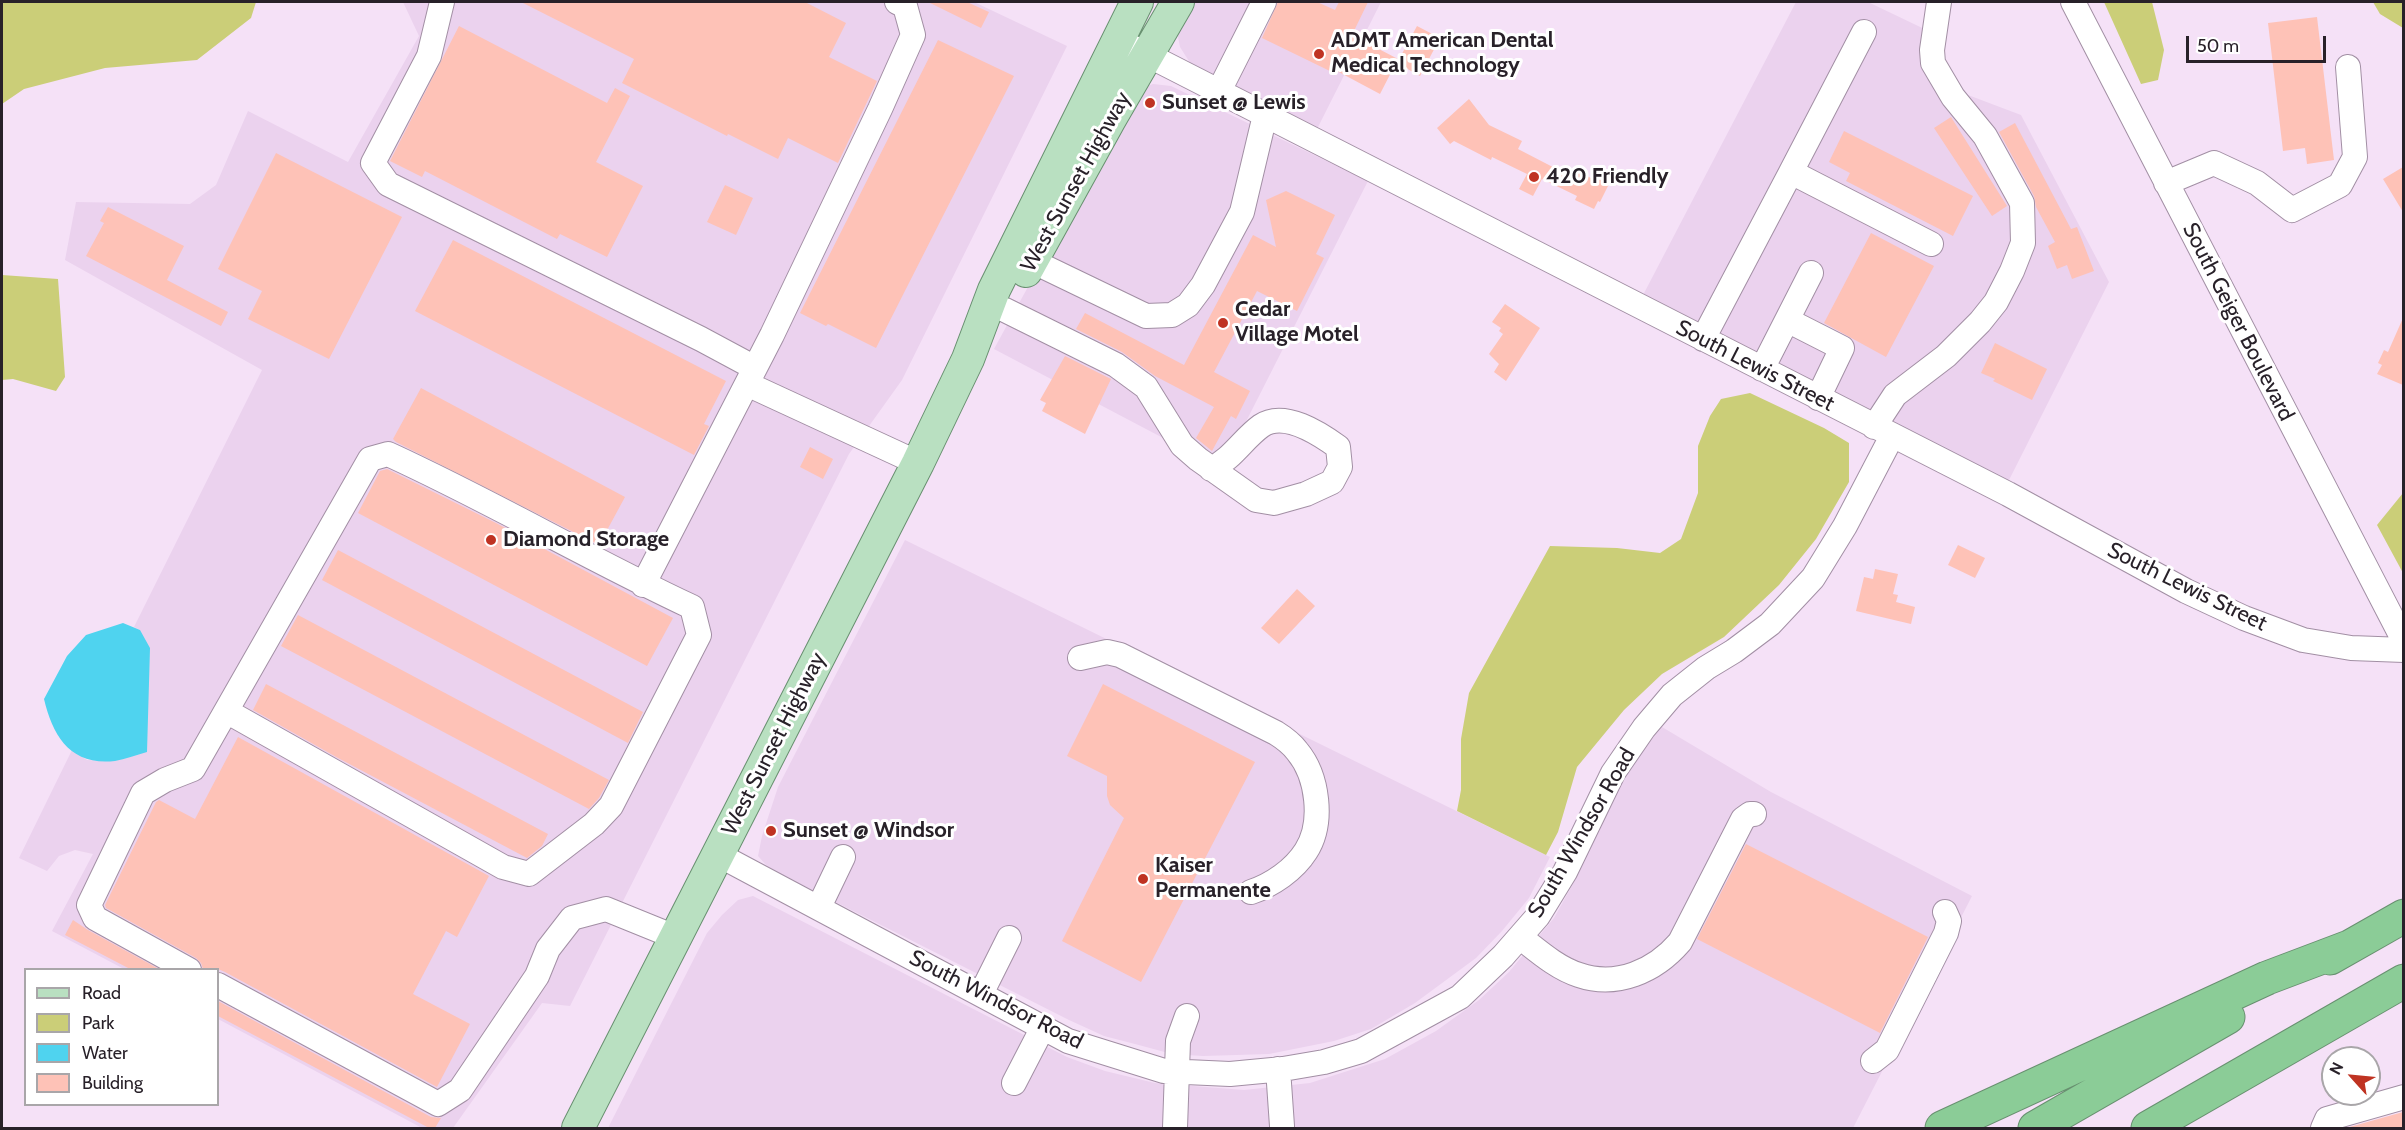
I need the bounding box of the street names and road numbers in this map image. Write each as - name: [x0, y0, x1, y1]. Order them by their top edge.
- street label: West Sunset Highway: [1016, 87, 1136, 277]
- street label: South Geiger Boulevard: [2177, 219, 2299, 425]
- street label: South Lewis Street: [1671, 315, 1839, 417]
- street label: South Lewis Street: [2103, 537, 2271, 637]
- street label: West Sunset Highway: [716, 648, 832, 840]
- street label: South Windsor Road: [1523, 743, 1641, 923]
- street label: South Windsor Road: [905, 945, 1087, 1055]

